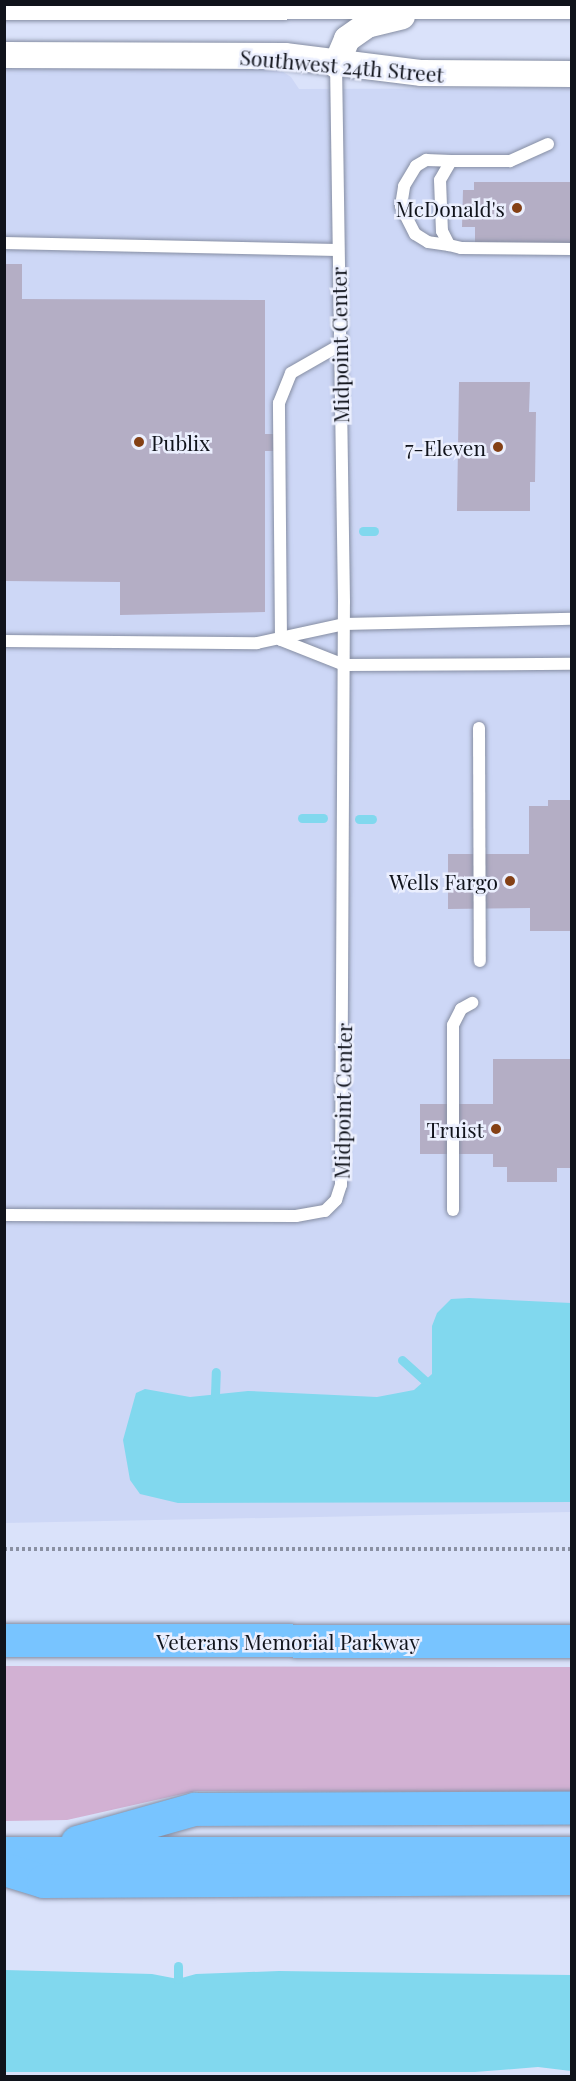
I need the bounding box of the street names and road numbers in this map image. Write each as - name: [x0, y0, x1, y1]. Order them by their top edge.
- street label: Southwest 24th Street: [239, 44, 445, 86]
- street label: Midpoint Center: [325, 266, 353, 424]
- street label: Midpoint Center: [328, 1022, 356, 1180]
- street label: Veterans Memorial Parkway: [156, 1628, 420, 1654]

